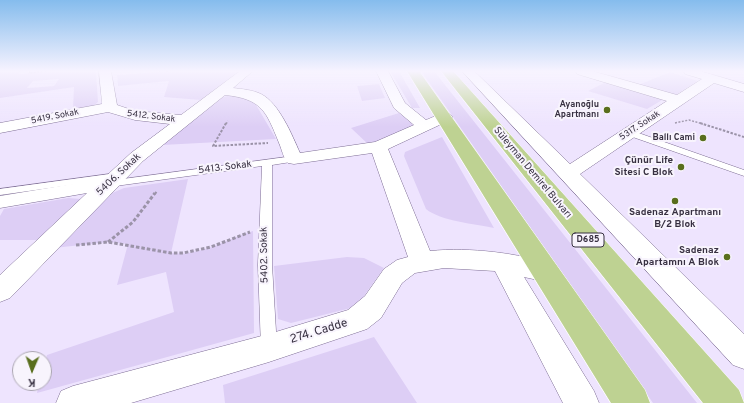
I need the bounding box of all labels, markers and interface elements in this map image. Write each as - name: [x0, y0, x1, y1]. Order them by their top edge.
- place label: Ayanoğlu Apartmanı: [554, 100, 599, 121]
- marker: Ayanoğlu Apartmanı: [602, 105, 612, 115]
- street label: 5419. Sokak: [30, 107, 80, 127]
- street label: 5412. Sokak: [126, 109, 176, 125]
- street label: 5317. Sokak: [618, 109, 662, 143]
- street label: Süleyman Demirel Bulvarı: [490, 125, 574, 221]
- place label: Ballı Cami: [652, 133, 695, 143]
- marker: Ballı Cami: [698, 133, 708, 143]
- street label: 5406. Sokak: [94, 151, 144, 199]
- place label: Çünür Life Sitesi C Blok: [614, 155, 673, 178]
- street label: 5413. Sokak: [197, 159, 253, 177]
- marker: Çünür Life Sitesi C Blok: [676, 162, 686, 172]
- marker: Sadenaz Apartmanı B/2 Blok: [670, 196, 680, 206]
- place label: Sadenaz Apartmanı B/2 Blok: [629, 207, 721, 230]
- street label: 5402. Sokak: [259, 227, 271, 283]
- road number: D685: [572, 233, 604, 247]
- place label: Sadenaz Apartamnı A Blok: [636, 245, 719, 268]
- marker: Sadenaz Apartamnı A Blok: [722, 252, 732, 262]
- street label: 274. Cadde: [288, 316, 350, 348]
- north arrow: [12, 351, 52, 391]
- text: K: [27, 375, 36, 389]

